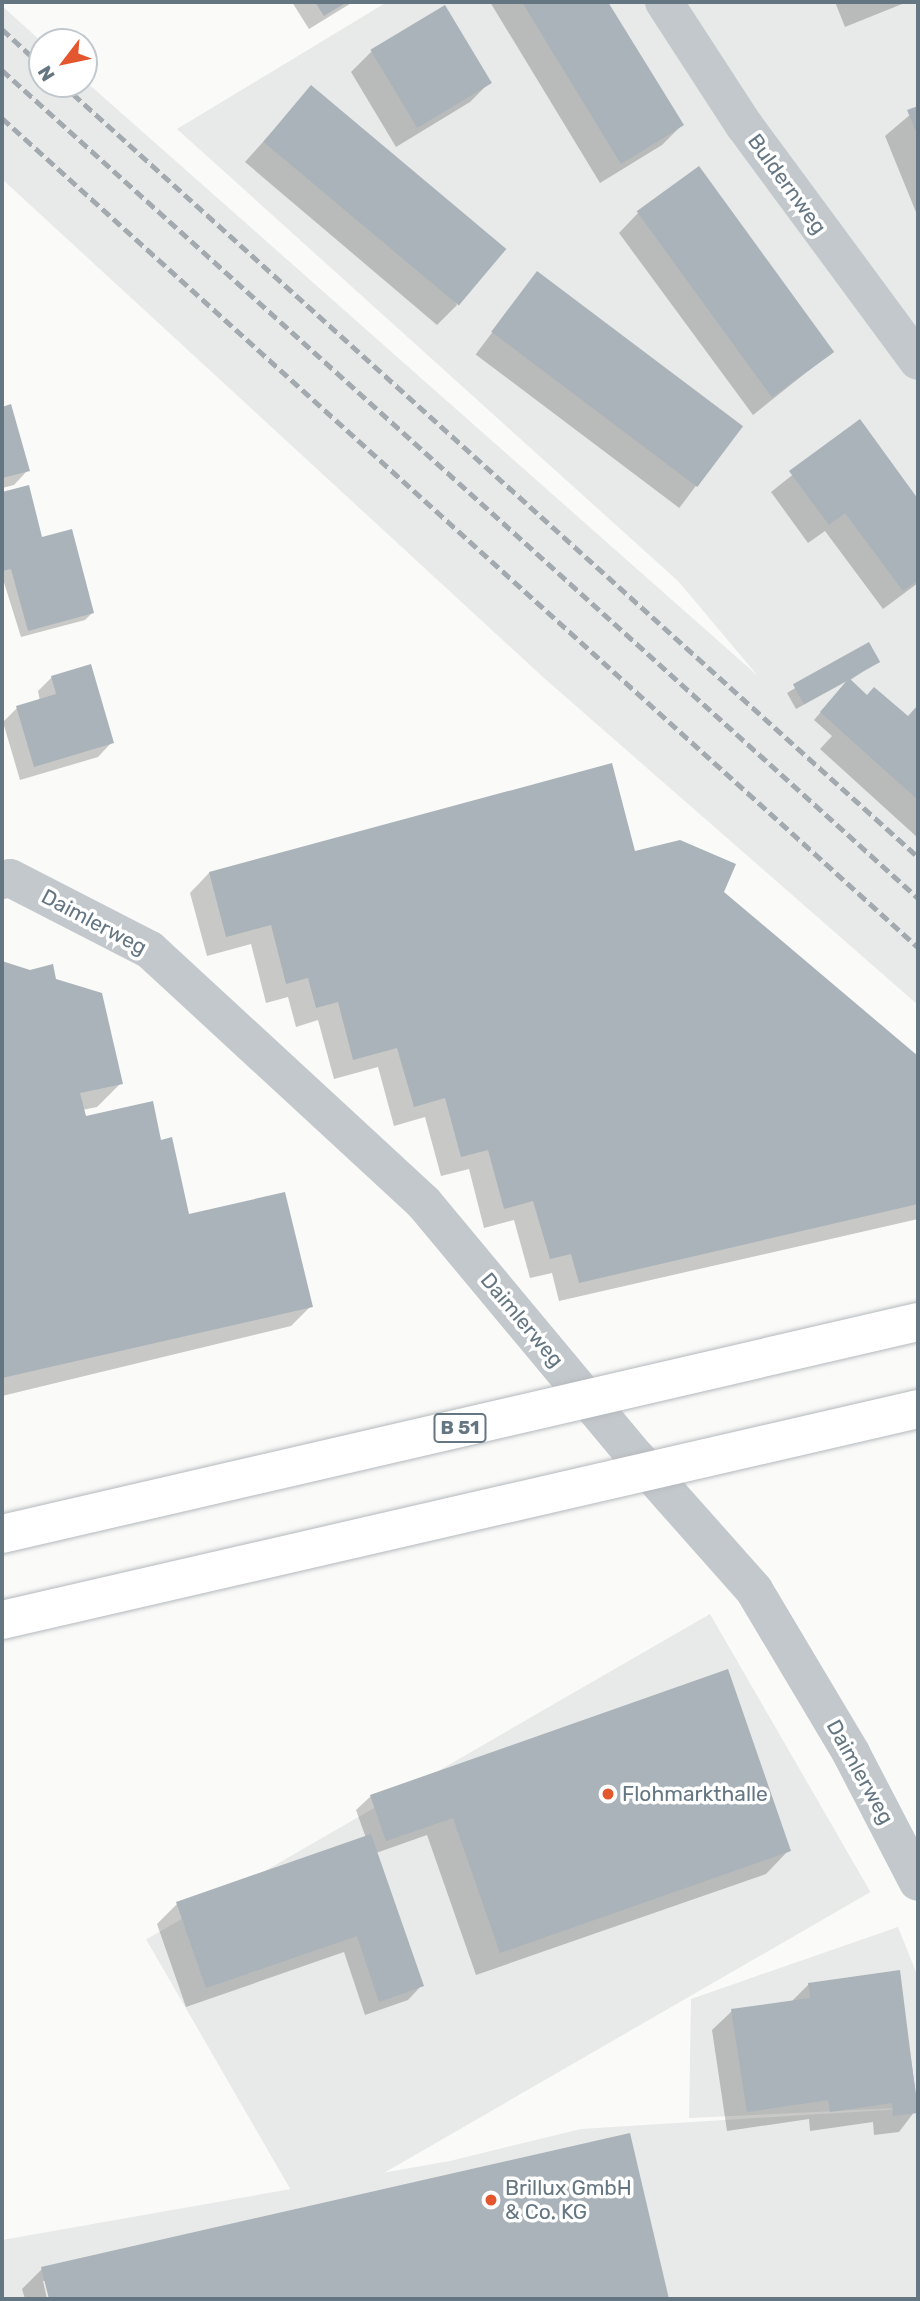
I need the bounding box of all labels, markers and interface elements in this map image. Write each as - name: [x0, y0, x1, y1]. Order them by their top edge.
- north arrow: [28, 28, 98, 98]
- text: N: [33, 61, 60, 85]
- street label: Buldernweg: [742, 129, 832, 239]
- street label: Daimlerweg: [37, 884, 151, 960]
- street label: Daimlerweg: [475, 1268, 569, 1372]
- road number: B 51: [432, 1412, 488, 1444]
- street label: Daimlerweg: [821, 1715, 899, 1829]
- place label: Flohmarkthalle: [622, 1781, 768, 1807]
- marker: Flohmarkthalle: [600, 1786, 616, 1802]
- place label: Brillux GmbH & Co. KG: [505, 2175, 632, 2225]
- marker: Brillux GmbH & Co. KG: [483, 2192, 499, 2208]

